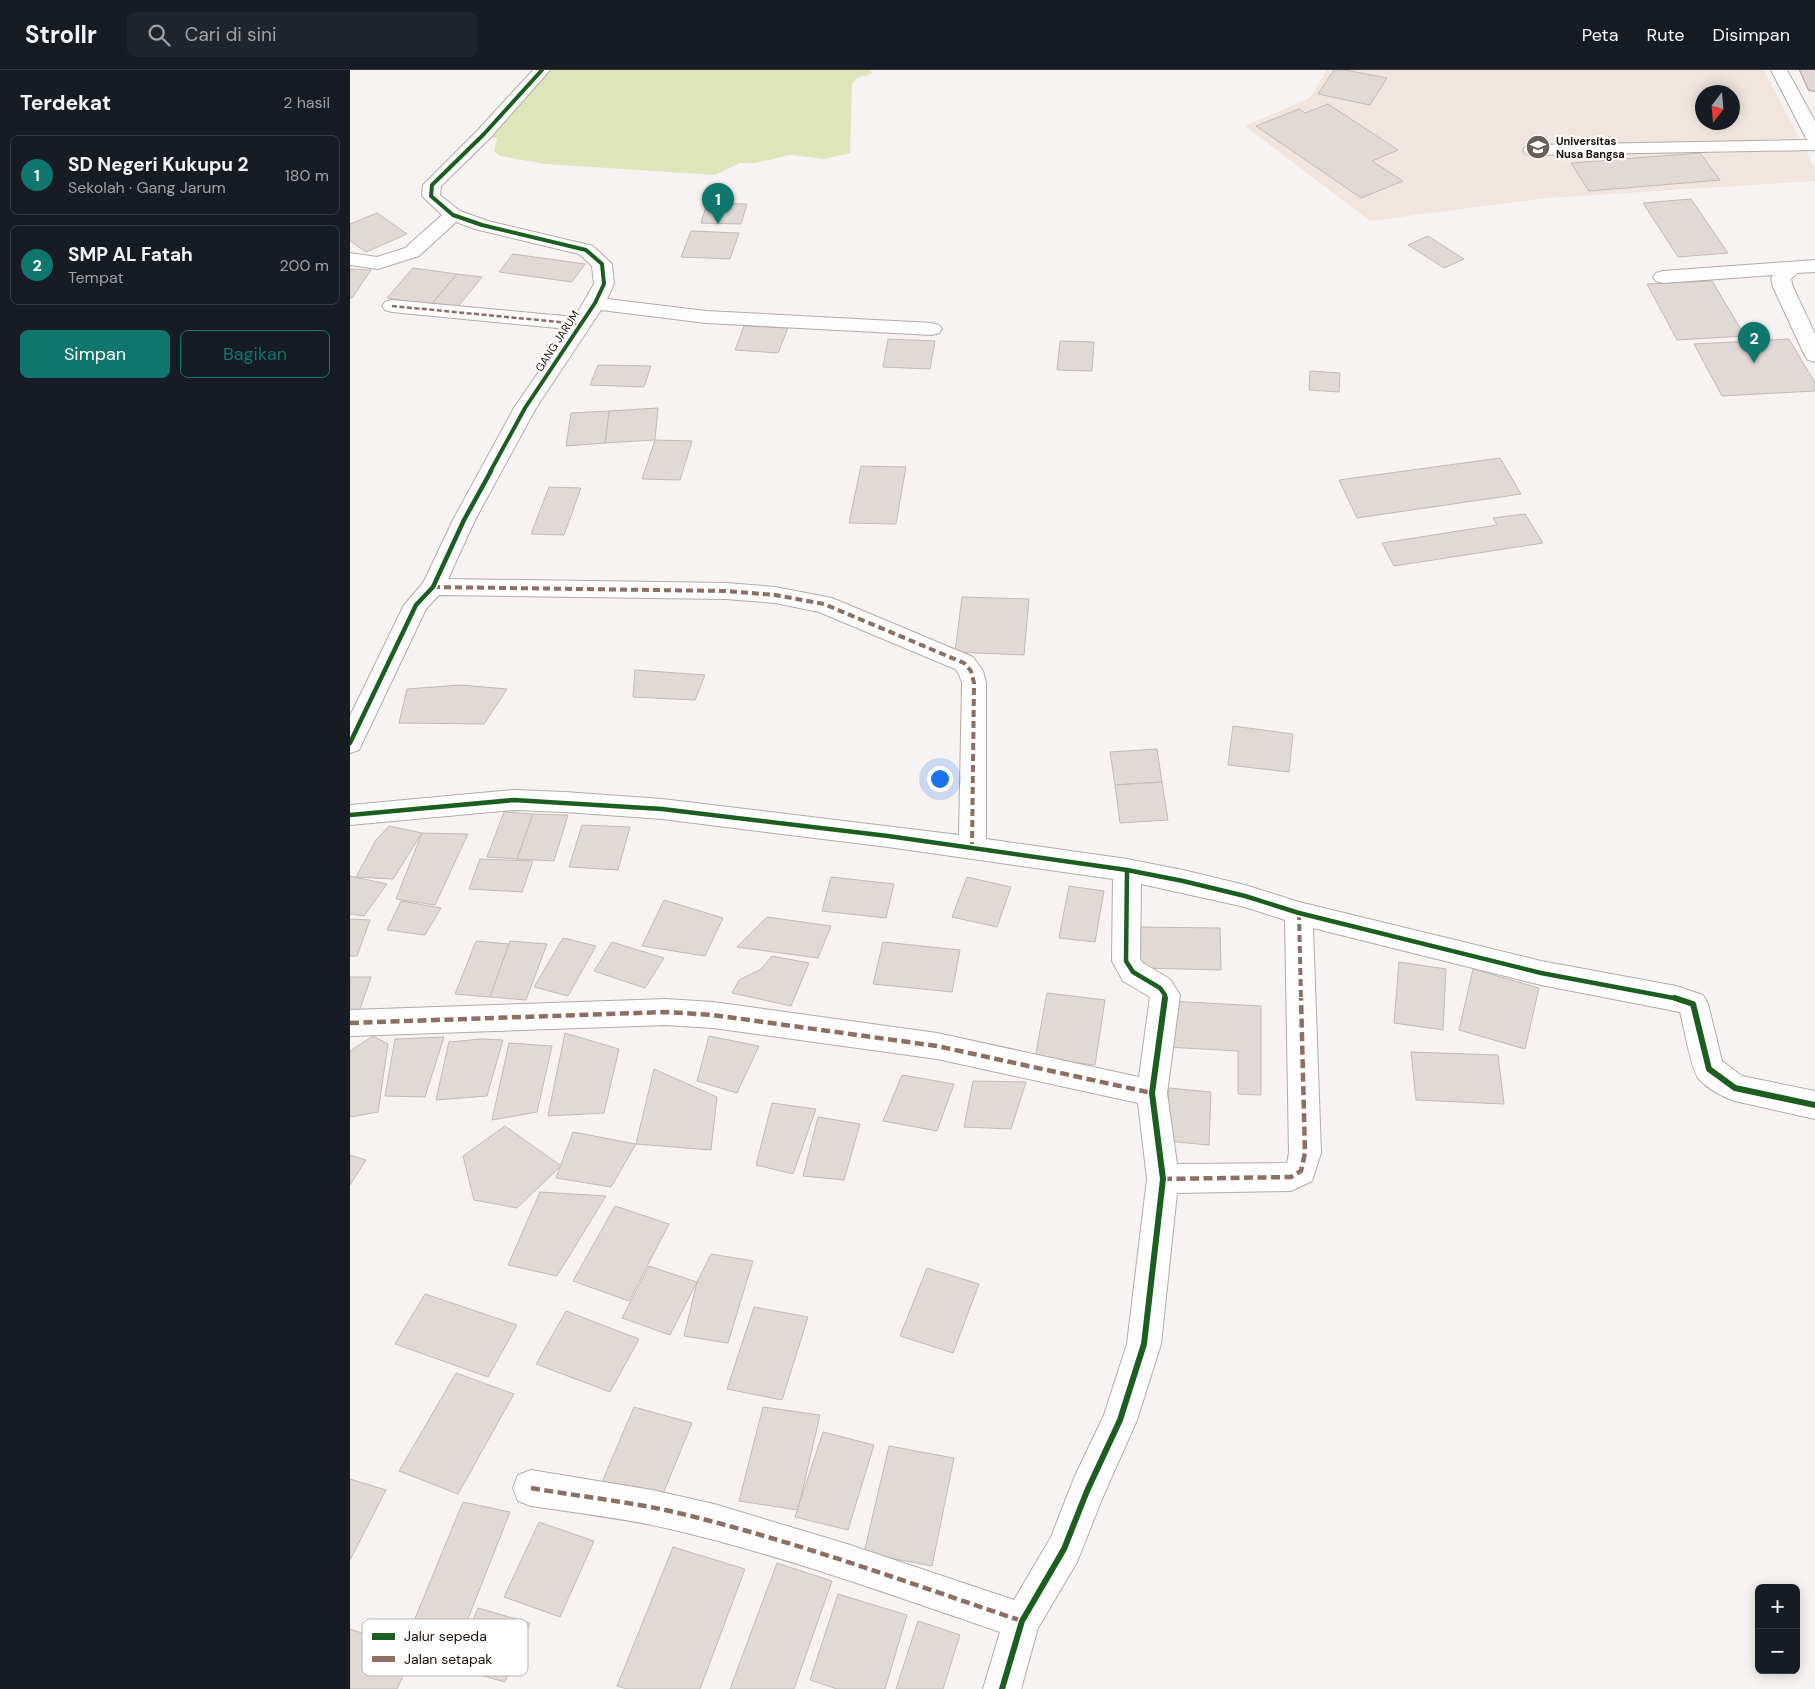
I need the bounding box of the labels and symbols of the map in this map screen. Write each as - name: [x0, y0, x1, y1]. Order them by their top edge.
- north arrow: [1695, 85, 1740, 130]
- school or university icon: Universitas Nusa Bangsa: [1525, 134, 1551, 160]
- place label: Universitas Nusa Bangsa: [1556, 134, 1625, 161]
- pin: 1: [702, 183, 734, 224]
- street label: GANG JARUM: [532, 308, 582, 374]
- pin: 2: [1738, 322, 1770, 363]
- your location: [927, 766, 953, 792]
- legend: [362, 1619, 528, 1676]
- text: Jalur sepeda: [404, 1627, 487, 1645]
- text: Jalan setapak: [404, 1650, 492, 1668]

